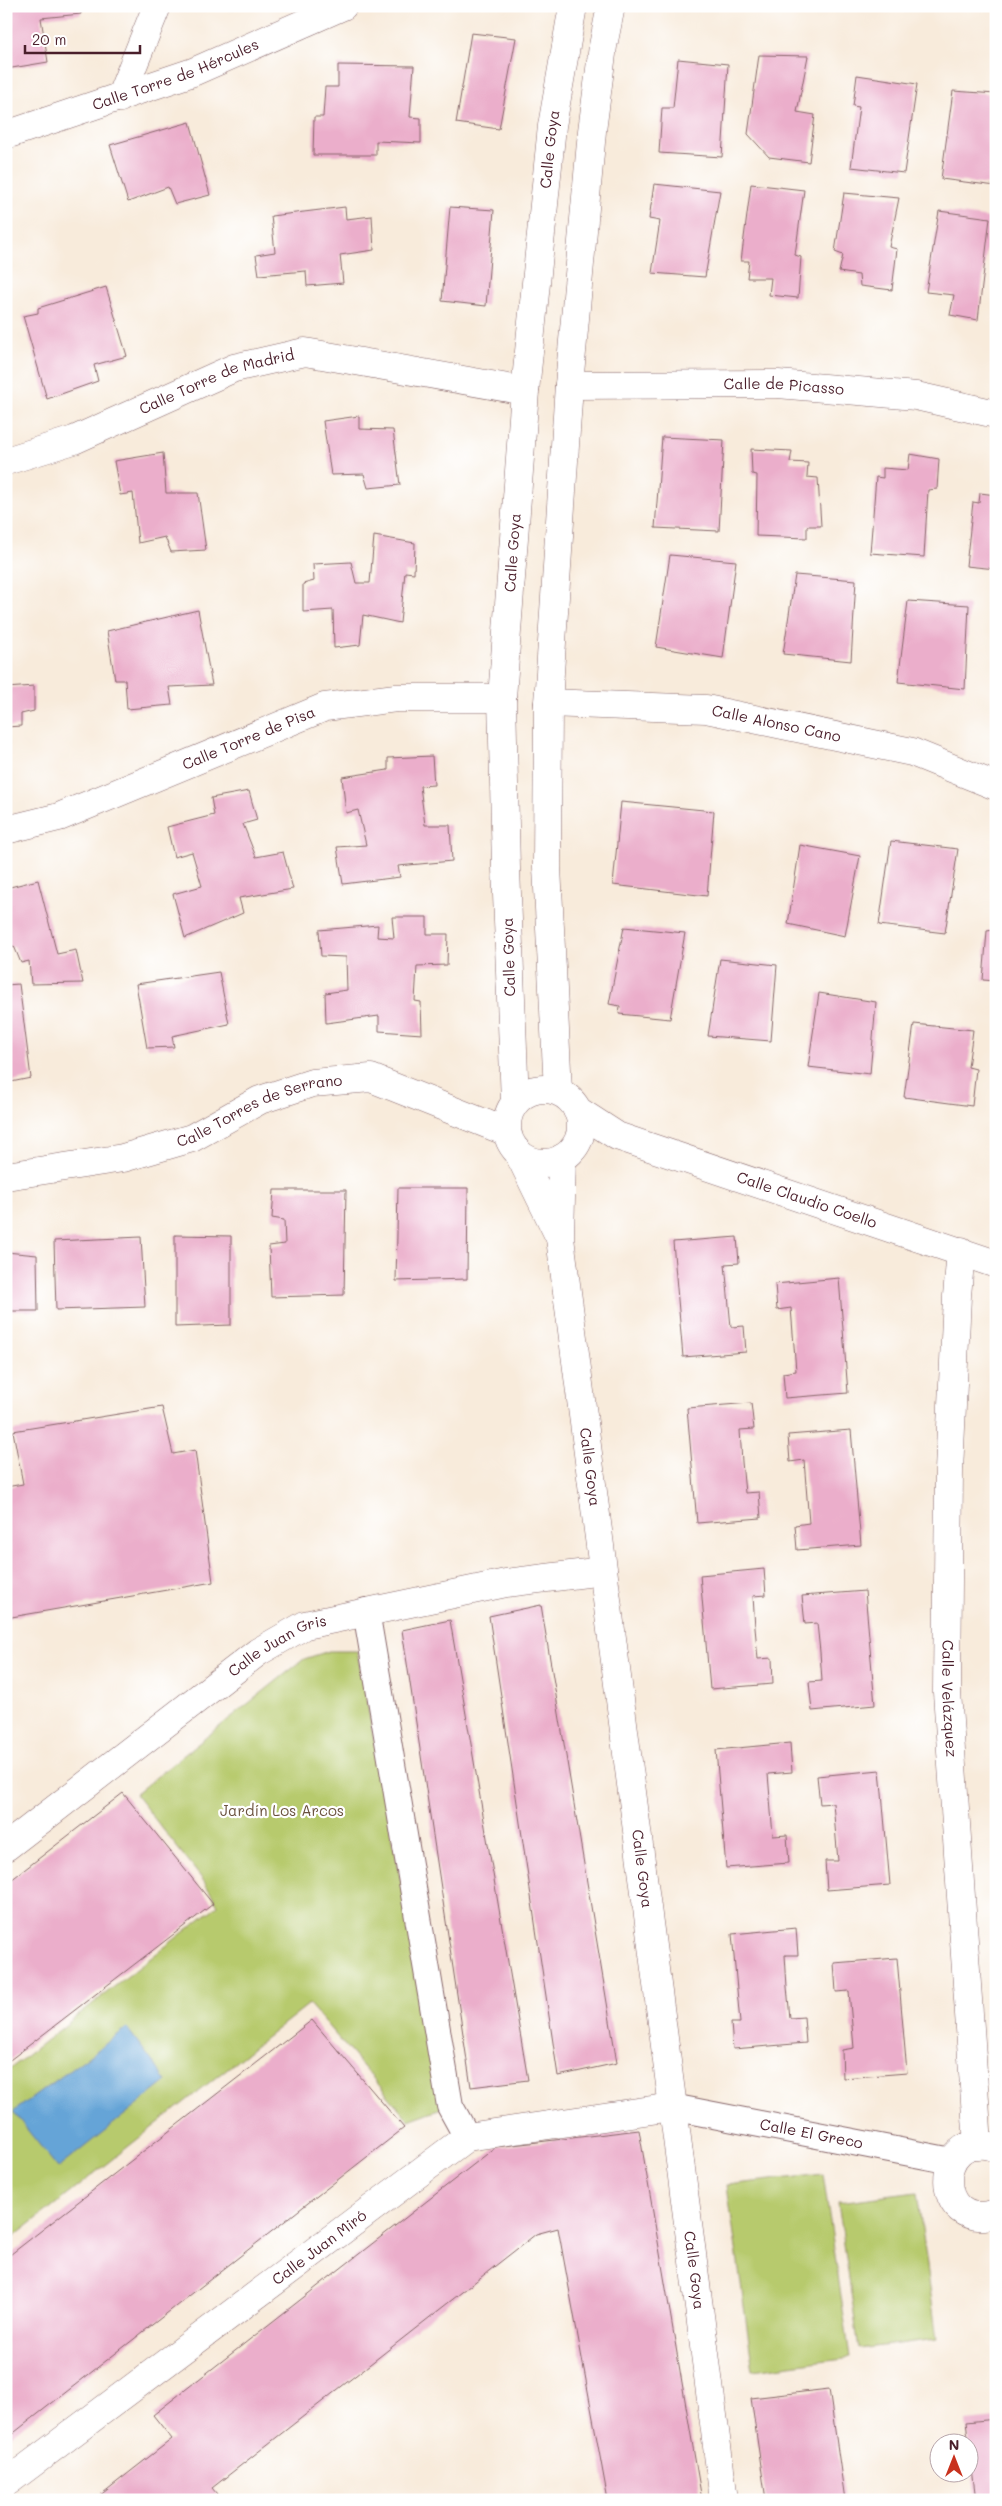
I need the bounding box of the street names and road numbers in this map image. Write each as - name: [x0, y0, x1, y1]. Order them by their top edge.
- street label: Calle Torre de Hércules: [89, 33, 262, 114]
- street label: Calle Goya: [535, 108, 564, 190]
- street label: Calle Torre de Madrid: [136, 344, 296, 418]
- street label: Calle de Picasso: [724, 373, 845, 399]
- street label: Calle Goya: [499, 512, 525, 593]
- street label: Calle Alonso Cano: [710, 699, 843, 746]
- street label: Calle Torre de Pisa: [179, 701, 318, 774]
- street label: Calle Goya: [497, 917, 519, 997]
- street label: Calle Torres de Serrano: [174, 1069, 343, 1151]
- street label: Calle Claudio Coello: [734, 1166, 880, 1232]
- street label: Calle Goya: [576, 1426, 606, 1507]
- street label: Calle Juan Gris: [223, 1610, 328, 1681]
- street label: Calle Velázquez: [938, 1640, 962, 1758]
- street label: Calle Goya: [628, 1828, 658, 1909]
- street label: Calle El Greco: [758, 2113, 865, 2153]
- street label: Calle Juan Miró: [267, 2205, 370, 2289]
- street label: Calle Goya: [680, 2230, 710, 2311]

